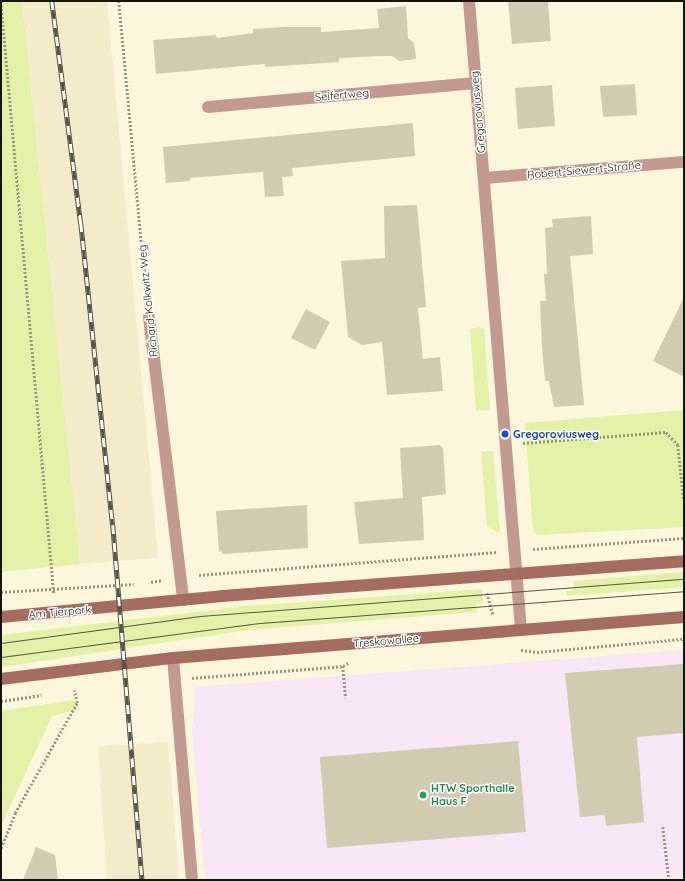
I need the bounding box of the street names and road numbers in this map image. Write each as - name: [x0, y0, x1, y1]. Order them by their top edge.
- street label: Gregoroviusweg: [468, 70, 488, 154]
- street label: Seifertweg: [314, 86, 370, 104]
- street label: Robert-Siewert-Straße: [527, 158, 641, 182]
- street label: Richard-Kolkwitz-Weg: [136, 244, 160, 358]
- street label: Am Tierpark: [28, 603, 92, 621]
- street label: Treskowallee: [353, 632, 419, 650]

